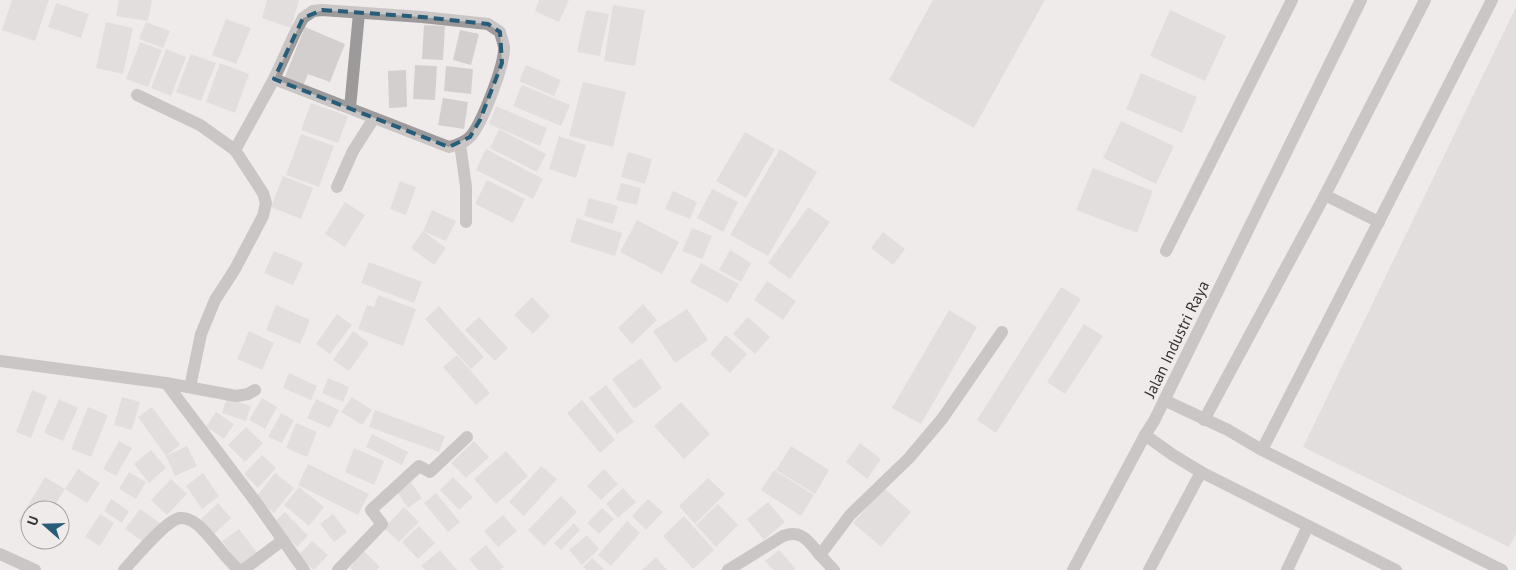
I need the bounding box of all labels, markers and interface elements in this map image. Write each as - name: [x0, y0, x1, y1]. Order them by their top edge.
- street label: Jalan Industri Raya: [1139, 277, 1213, 402]
- north arrow: [20, 500, 70, 550]
- text: U: [23, 513, 43, 528]

